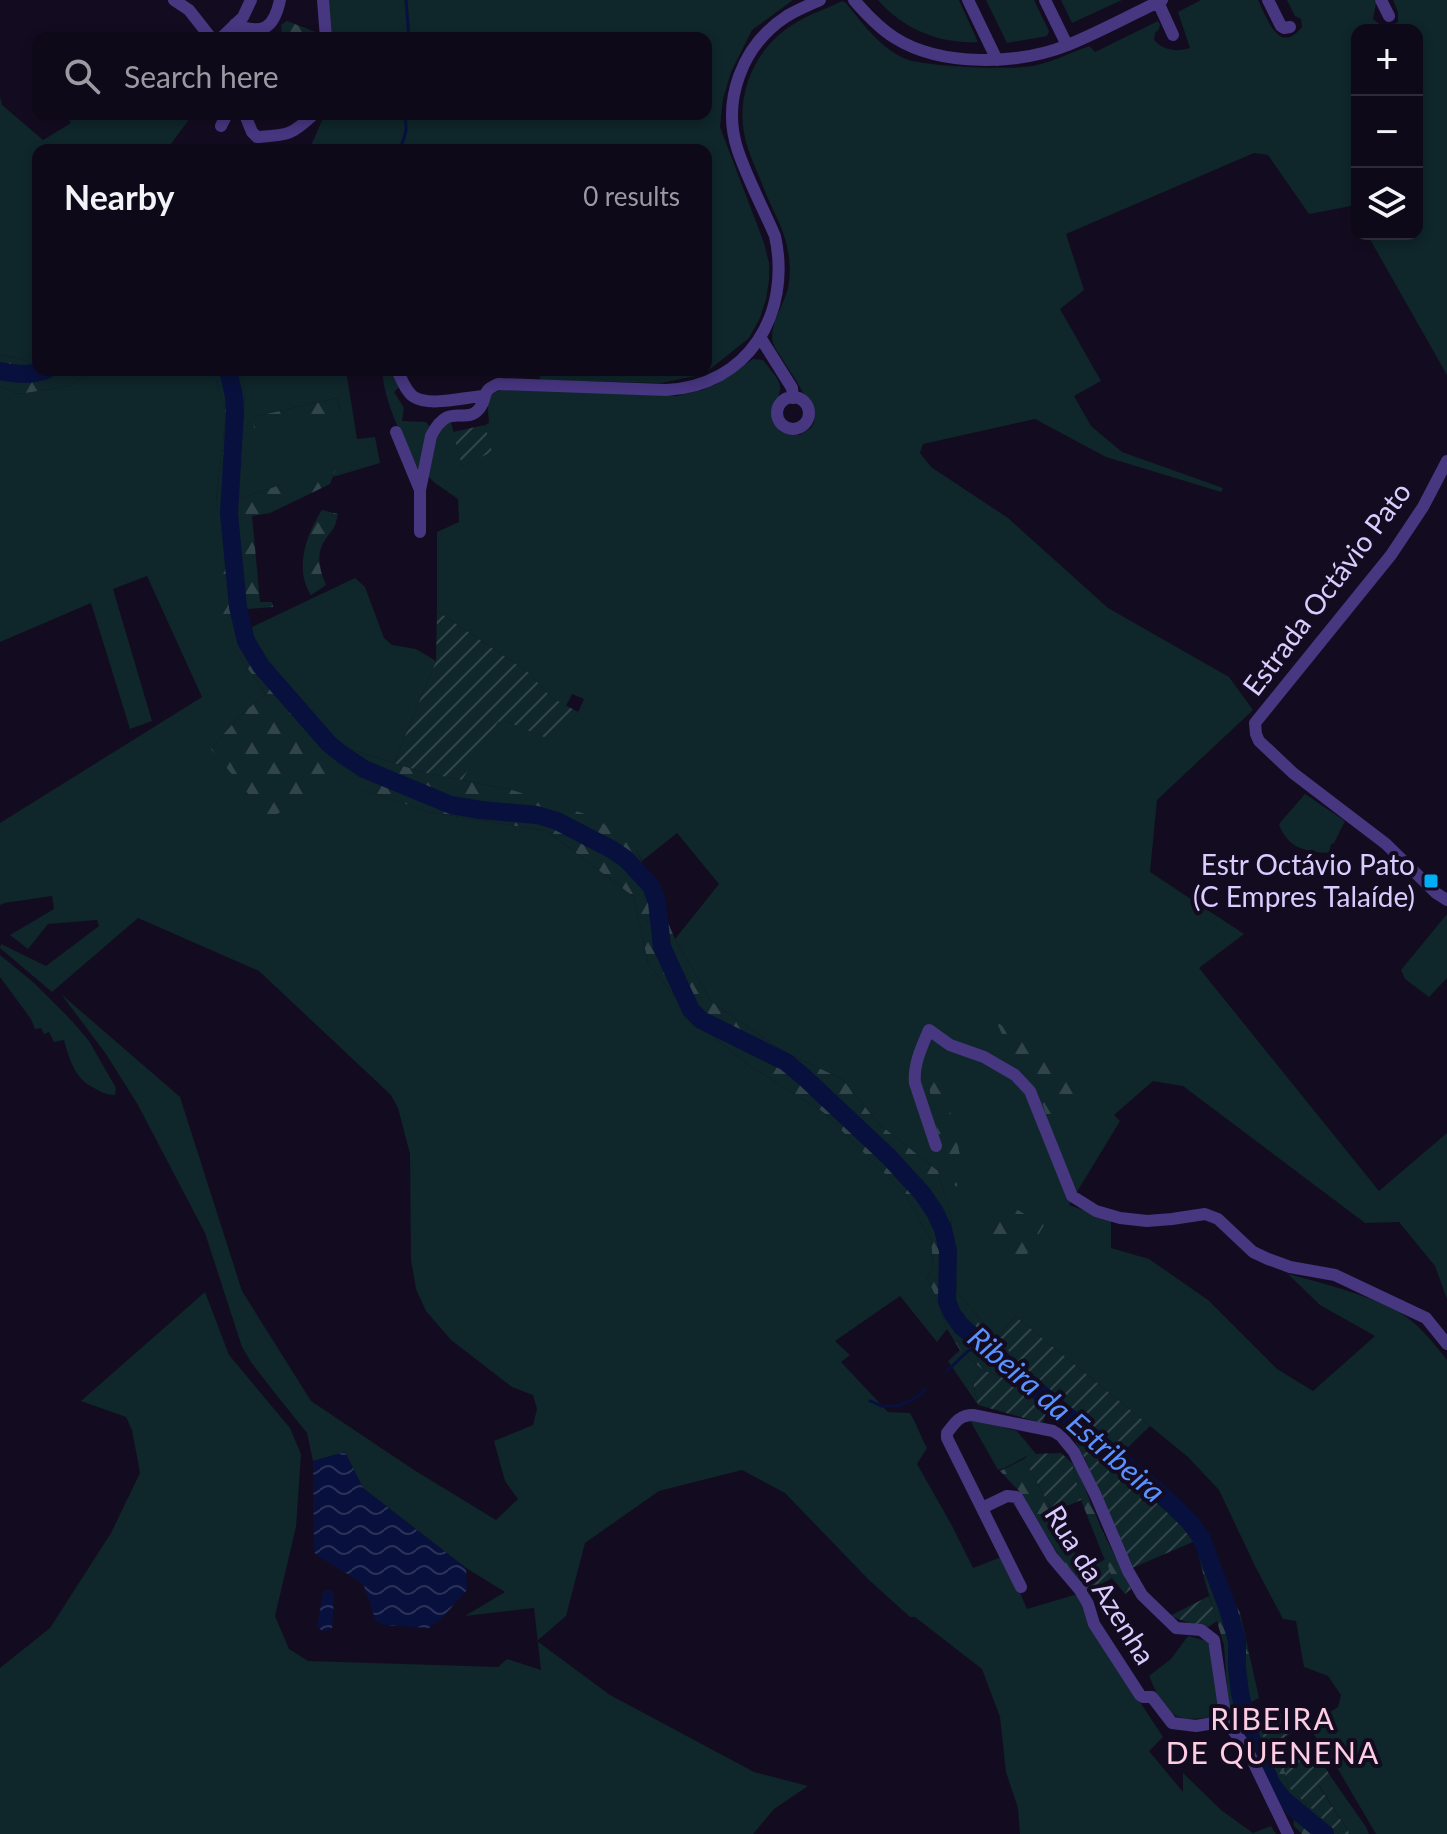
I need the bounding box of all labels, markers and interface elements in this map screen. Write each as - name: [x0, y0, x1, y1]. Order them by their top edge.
- map controls: [1351, 24, 1423, 240]
- button: +: [1351, 24, 1423, 96]
- search box: [32, 32, 712, 120]
- icon: search: [60, 54, 104, 98]
- text: Search here: [124, 58, 279, 94]
- button: −: [1351, 96, 1423, 168]
- button: layers: [1351, 168, 1423, 240]
- text: Nearby: [64, 176, 175, 217]
- text: 0 results: [583, 180, 680, 212]
- street label: Estrada Octávio Pato: [1235, 475, 1417, 702]
- place label: Estr Octávio Pato (C Empres Talaíde): [1193, 847, 1415, 913]
- marker: Estr Octávio Pato (C Empres Talaíde): [1422, 872, 1440, 890]
- water label: Ribeira da Estribeira: [962, 1318, 1173, 1509]
- street label: Rua da Azenha: [1039, 1499, 1163, 1670]
- district label: RIBEIRA DE QUENENA: [1166, 1700, 1380, 1770]

